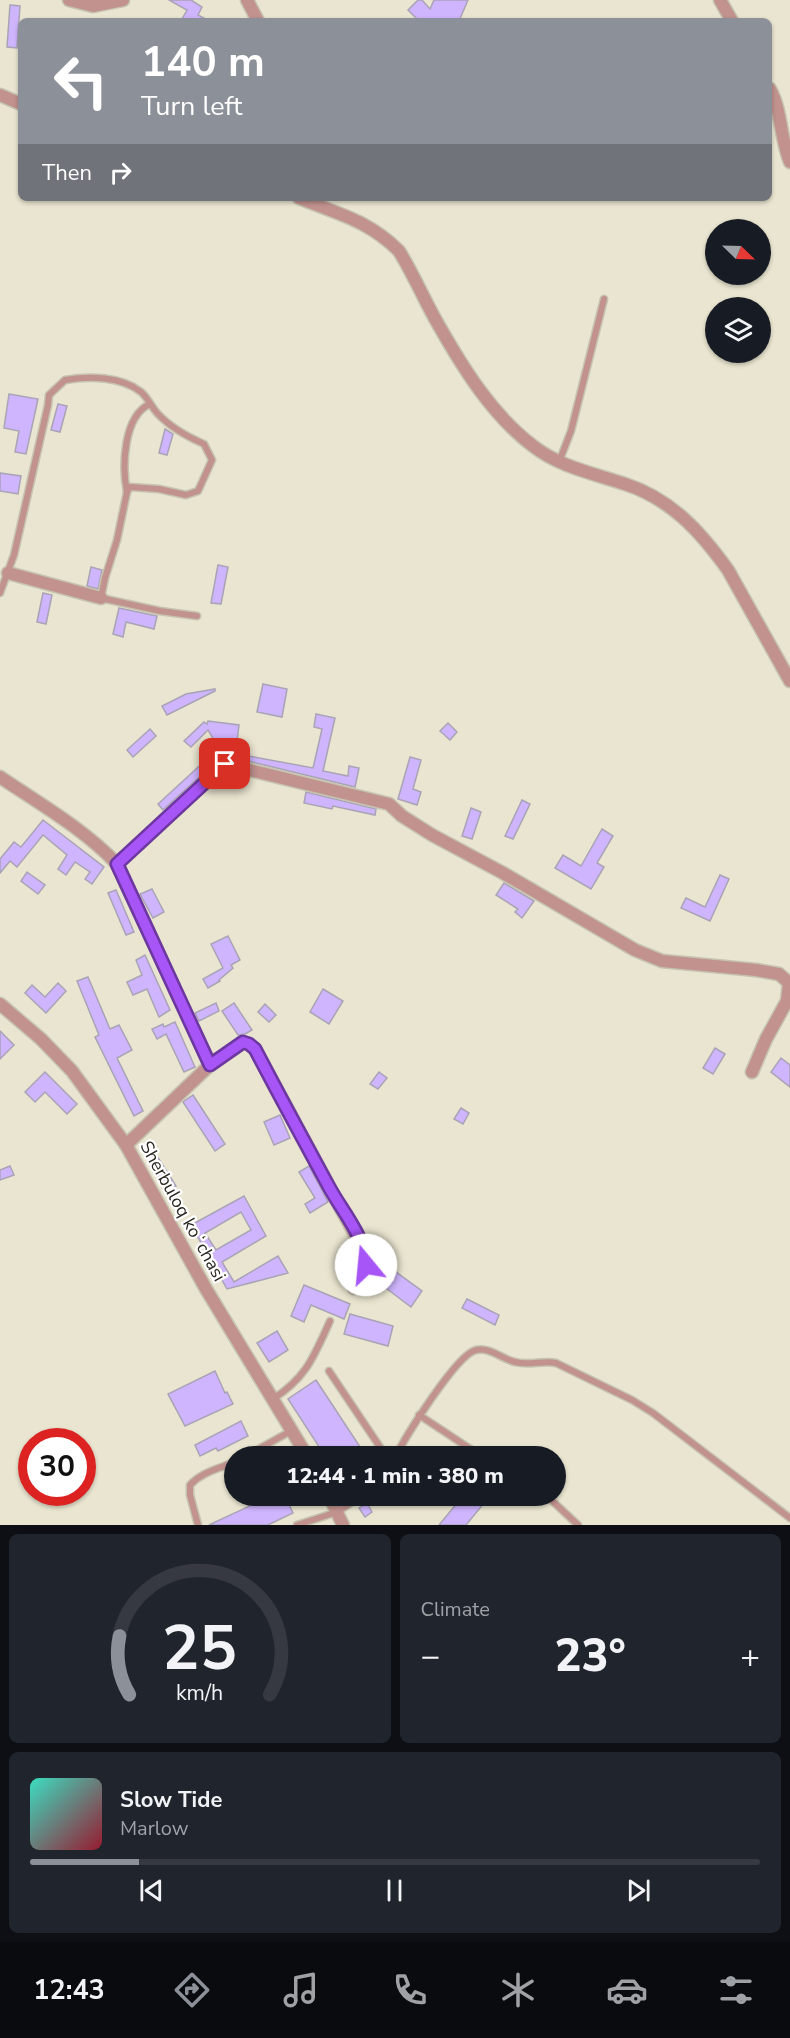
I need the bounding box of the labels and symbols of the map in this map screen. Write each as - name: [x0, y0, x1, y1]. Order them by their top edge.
- north arrow: [705, 219, 771, 285]
- pin: [199, 738, 250, 789]
- street label: Sherbuloq koʻchasi: [134, 1137, 232, 1285]
- position arrow: [334, 1233, 398, 1297]
- speed limit sign: 30: [18, 1428, 96, 1506]

